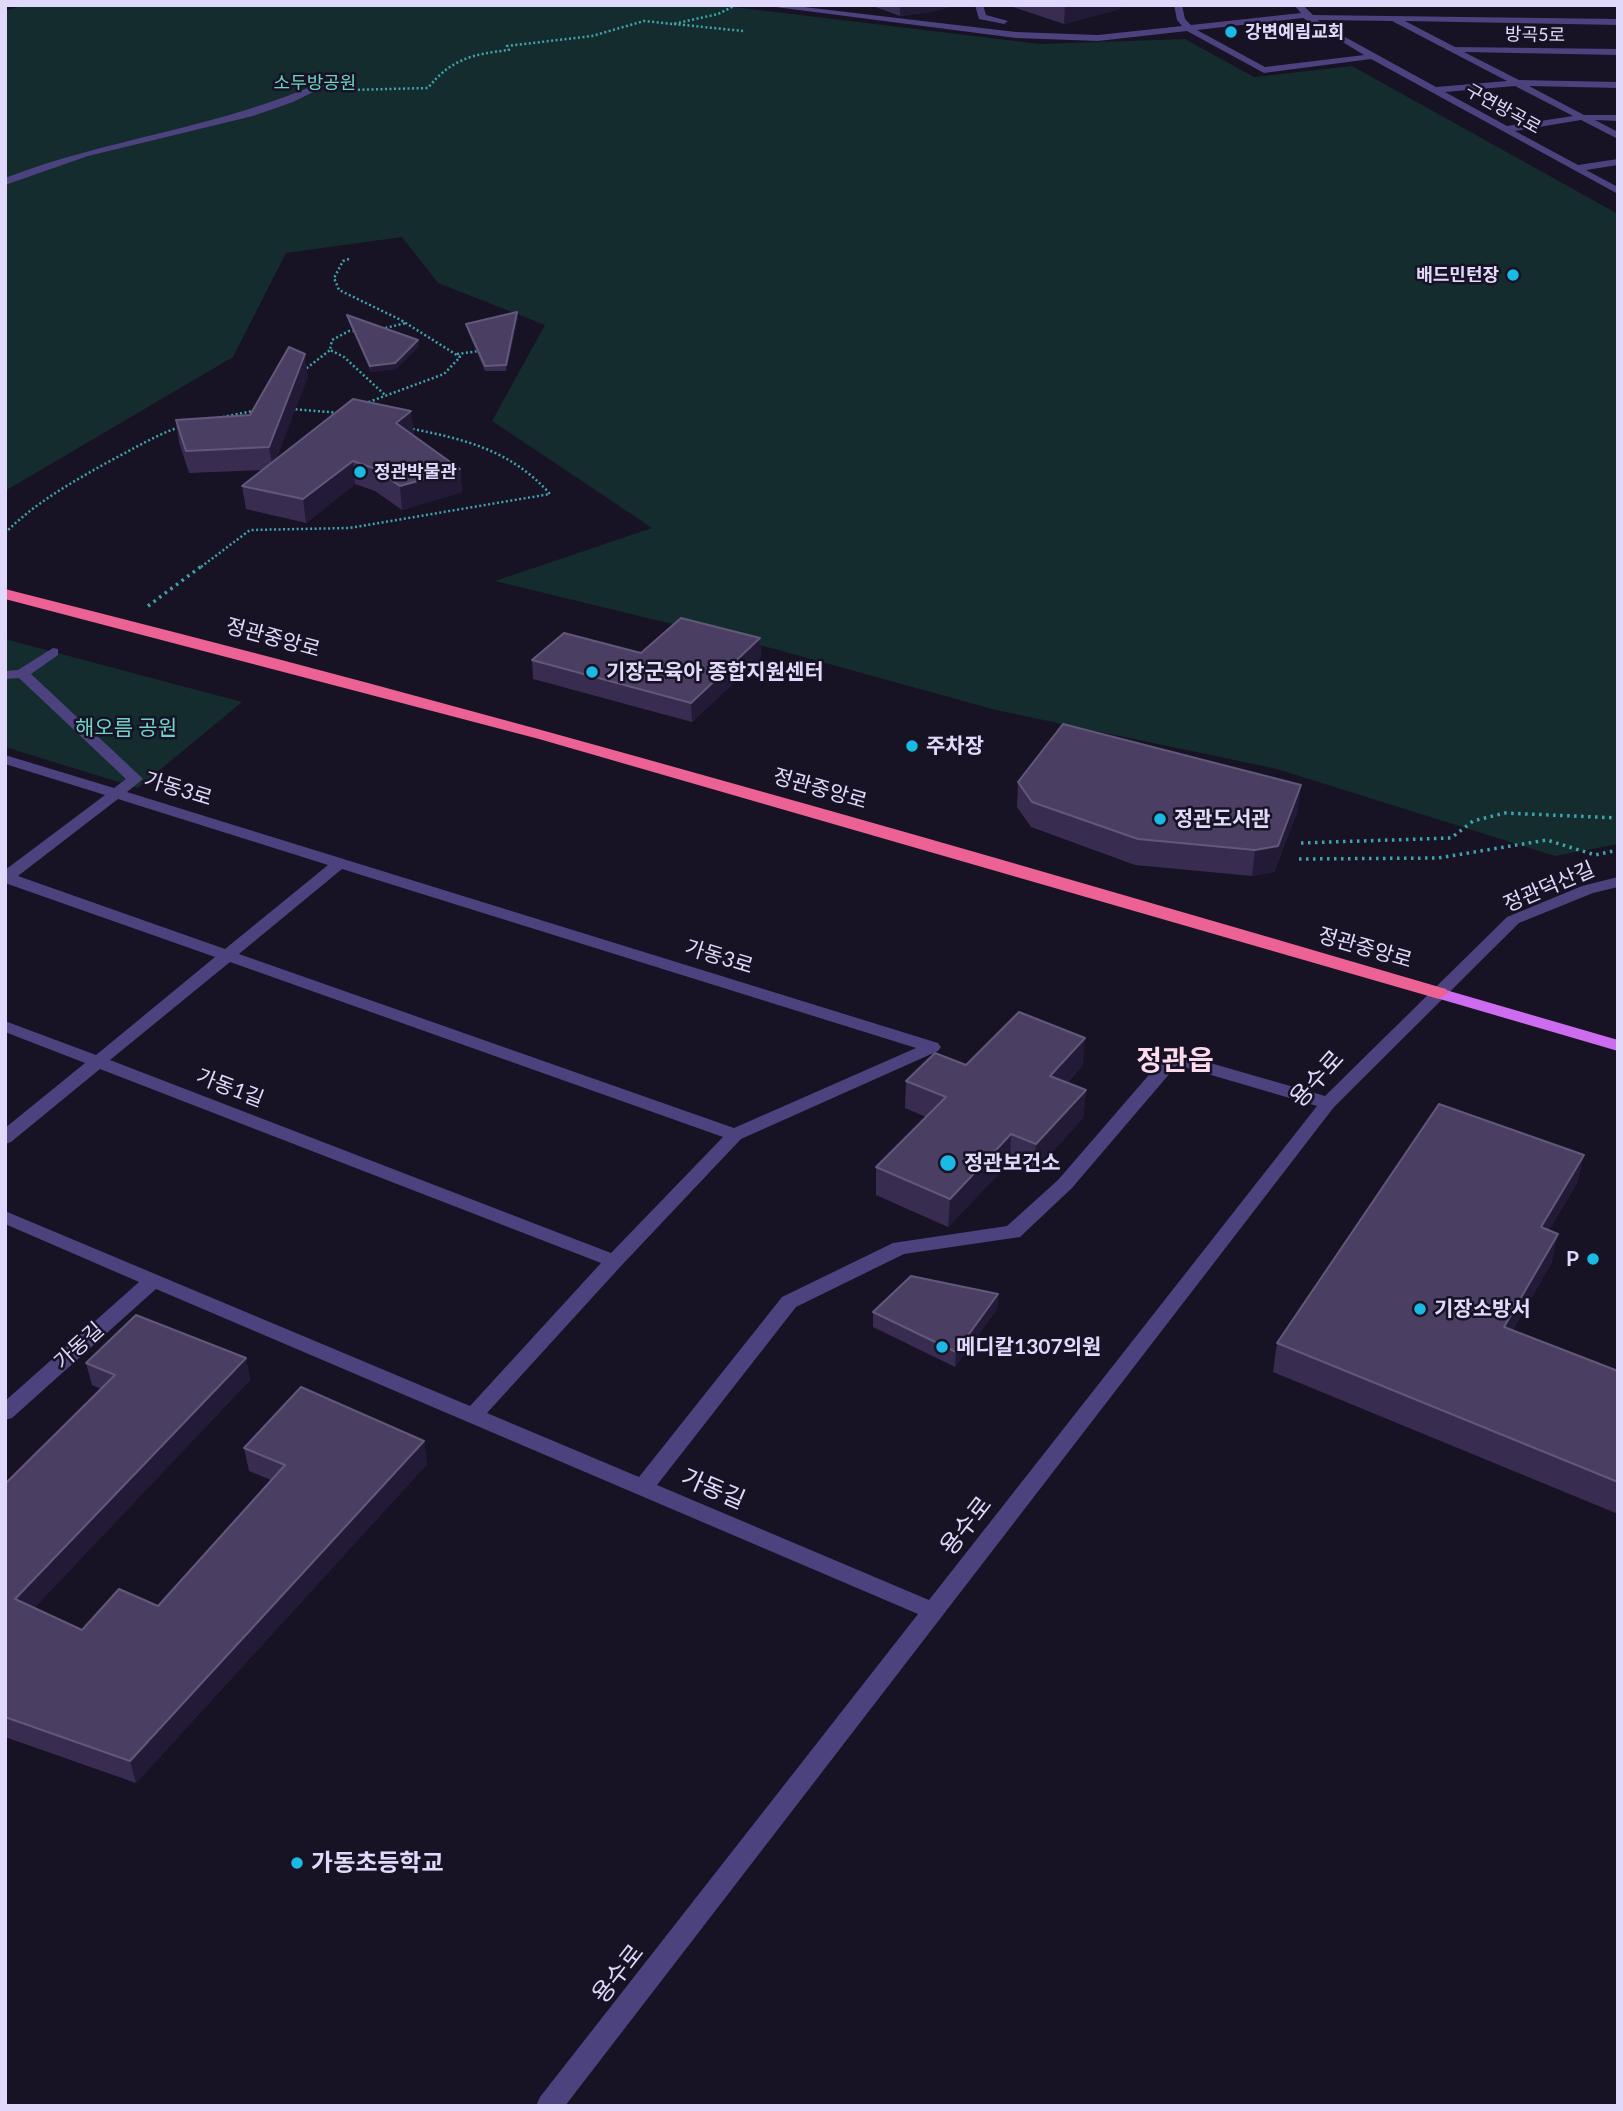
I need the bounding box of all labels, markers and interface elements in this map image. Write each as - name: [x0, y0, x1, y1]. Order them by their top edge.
- place label: 강변예림교회: [1245, 21, 1344, 43]
- marker: 강변예림교회: [1223, 24, 1239, 40]
- street label: 방곡5로: [1505, 24, 1565, 46]
- park label: 소두방공원: [274, 72, 356, 94]
- street label: 구연방곡로: [1462, 79, 1544, 139]
- place label: 배드민턴장: [1416, 264, 1499, 286]
- marker: 배드민턴장: [1505, 267, 1521, 283]
- place label: 정관박물관: [374, 461, 457, 483]
- marker: 정관박물관: [352, 464, 368, 480]
- street label: 정관중앙로: [223, 613, 323, 663]
- place label: 기장군육아 종합지원센터: [606, 659, 824, 685]
- marker: 기장군육아 종합지원센터: [584, 664, 600, 680]
- park label: 해오름 공원: [75, 715, 177, 741]
- place label: 주차장: [926, 733, 984, 759]
- marker: 주차장: [904, 738, 920, 754]
- street label: 정관중앙로: [770, 764, 870, 814]
- street label: 가동3로: [141, 767, 215, 811]
- place label: 정관도서관: [1174, 806, 1271, 832]
- marker: 정관도서관: [1152, 811, 1168, 827]
- street label: 정관덕산길: [1500, 857, 1598, 917]
- street label: 정관중앙로: [1315, 923, 1415, 973]
- street label: 가동3로: [682, 935, 756, 979]
- district label: 정관읍: [1136, 1044, 1214, 1078]
- street label: 용수로: [1284, 1045, 1350, 1113]
- street label: 가동1길: [193, 1064, 267, 1112]
- place label: 정관보건소: [964, 1150, 1061, 1176]
- marker: 정관보건소: [938, 1153, 958, 1173]
- place label: P: [1566, 1246, 1579, 1272]
- marker: P: [1585, 1251, 1601, 1267]
- place label: 기장소방서: [1434, 1296, 1531, 1322]
- marker: 기장소방서: [1412, 1301, 1428, 1317]
- street label: 가동길: [49, 1317, 109, 1375]
- place label: 메디칼1307의원: [956, 1334, 1101, 1360]
- marker: 메디칼1307의원: [934, 1339, 950, 1355]
- street label: 가동길: [677, 1463, 749, 1515]
- street label: 용수로: [934, 1491, 998, 1561]
- place label: 가동초등학교: [311, 1849, 443, 1877]
- marker: 가동초등학교: [289, 1855, 305, 1871]
- street label: 용수로: [586, 1939, 650, 2009]

